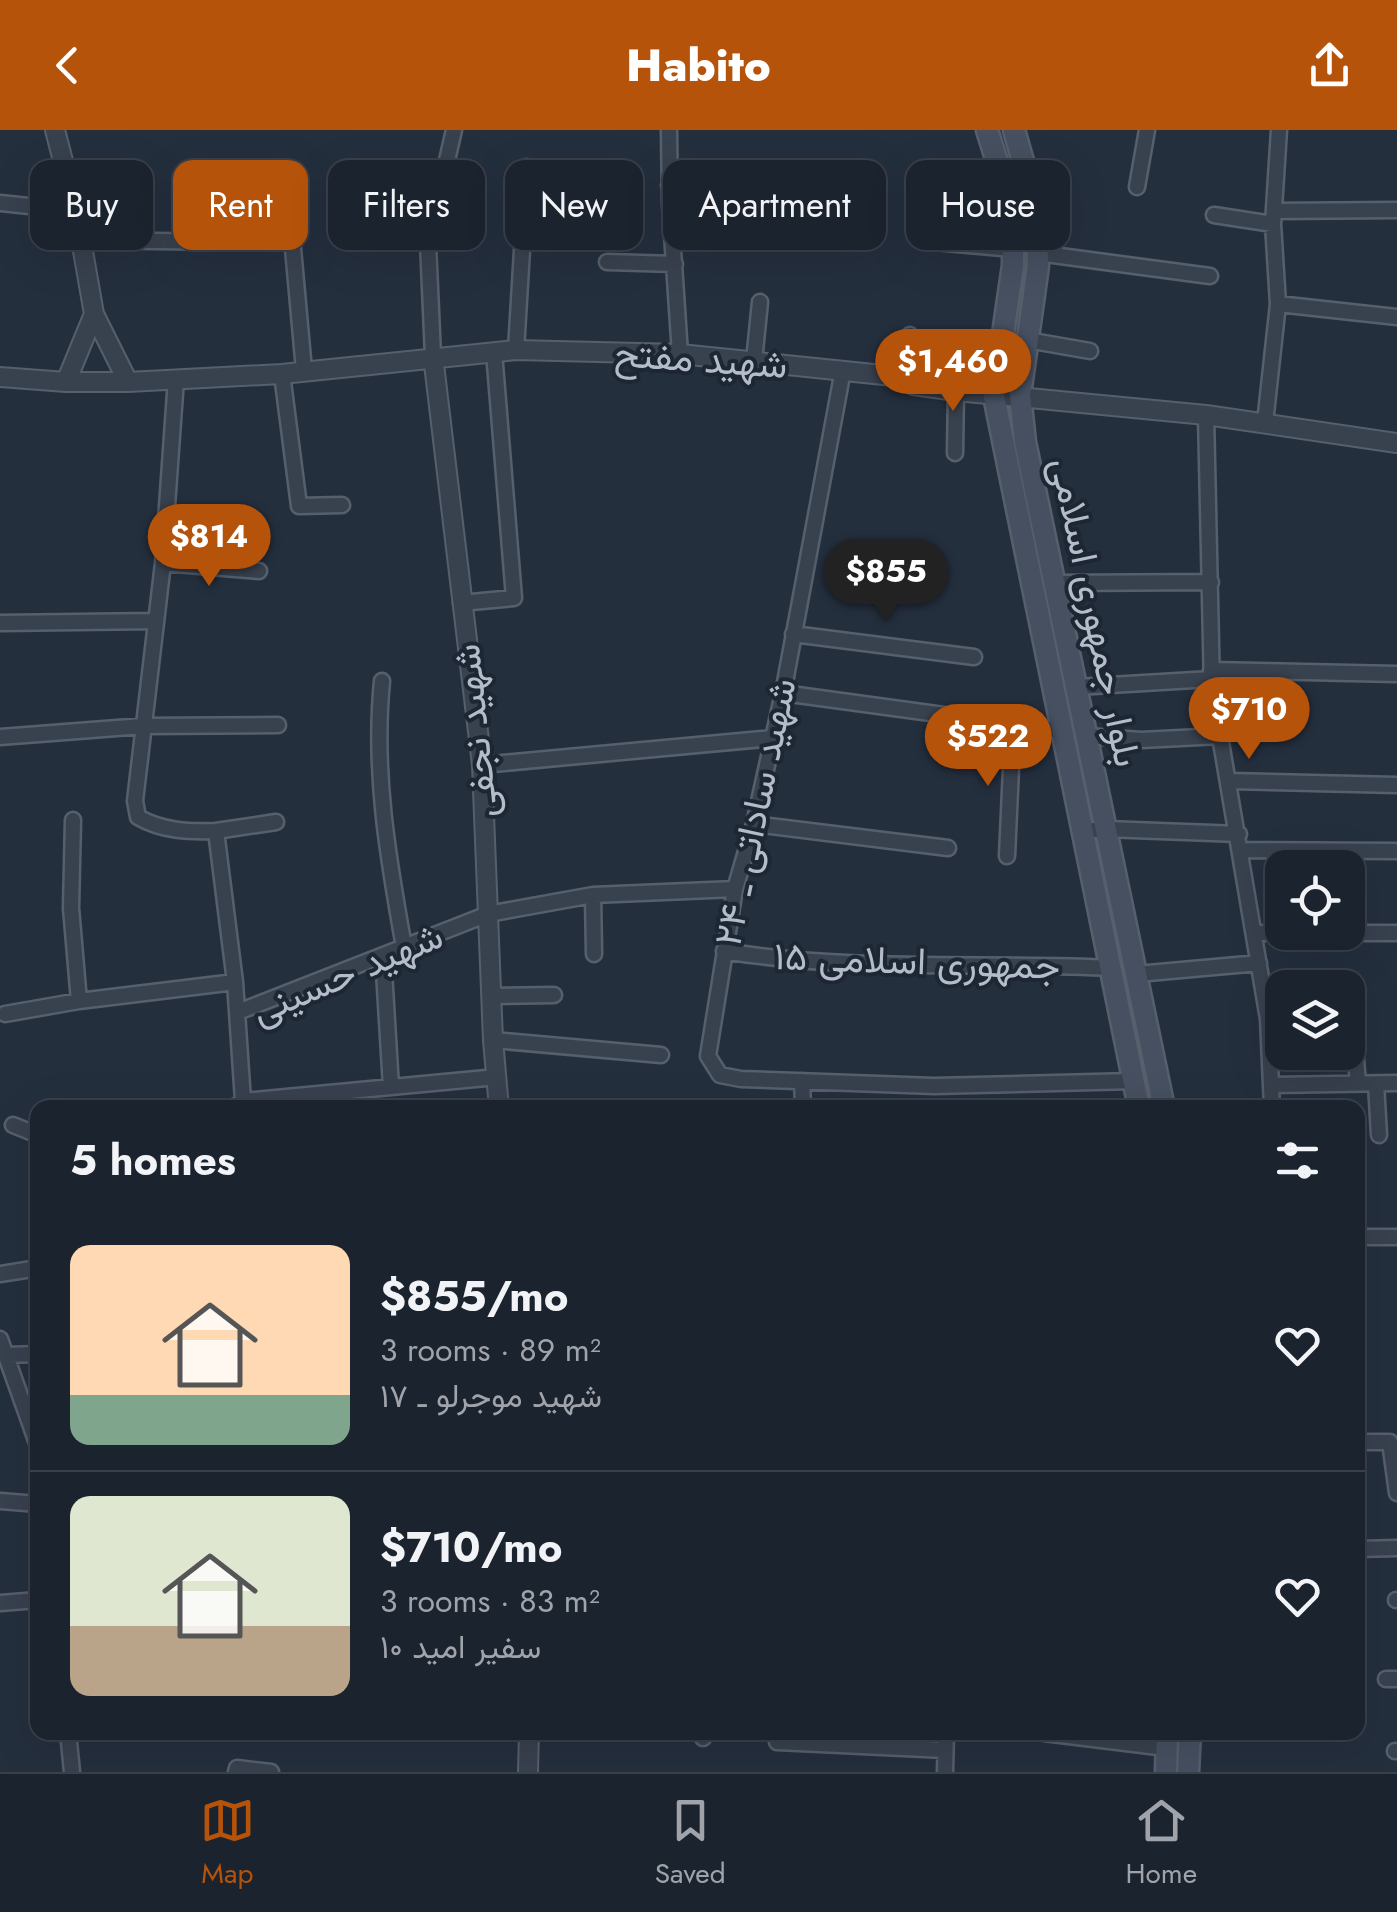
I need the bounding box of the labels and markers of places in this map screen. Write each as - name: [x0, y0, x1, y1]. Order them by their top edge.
- pin: $1,460: [872, 329, 1034, 414]
- pin: $814: [150, 504, 268, 589]
- pin: $855: [827, 539, 945, 624]
- pin: $710: [1190, 677, 1308, 762]
- pin: $522: [929, 704, 1047, 789]

